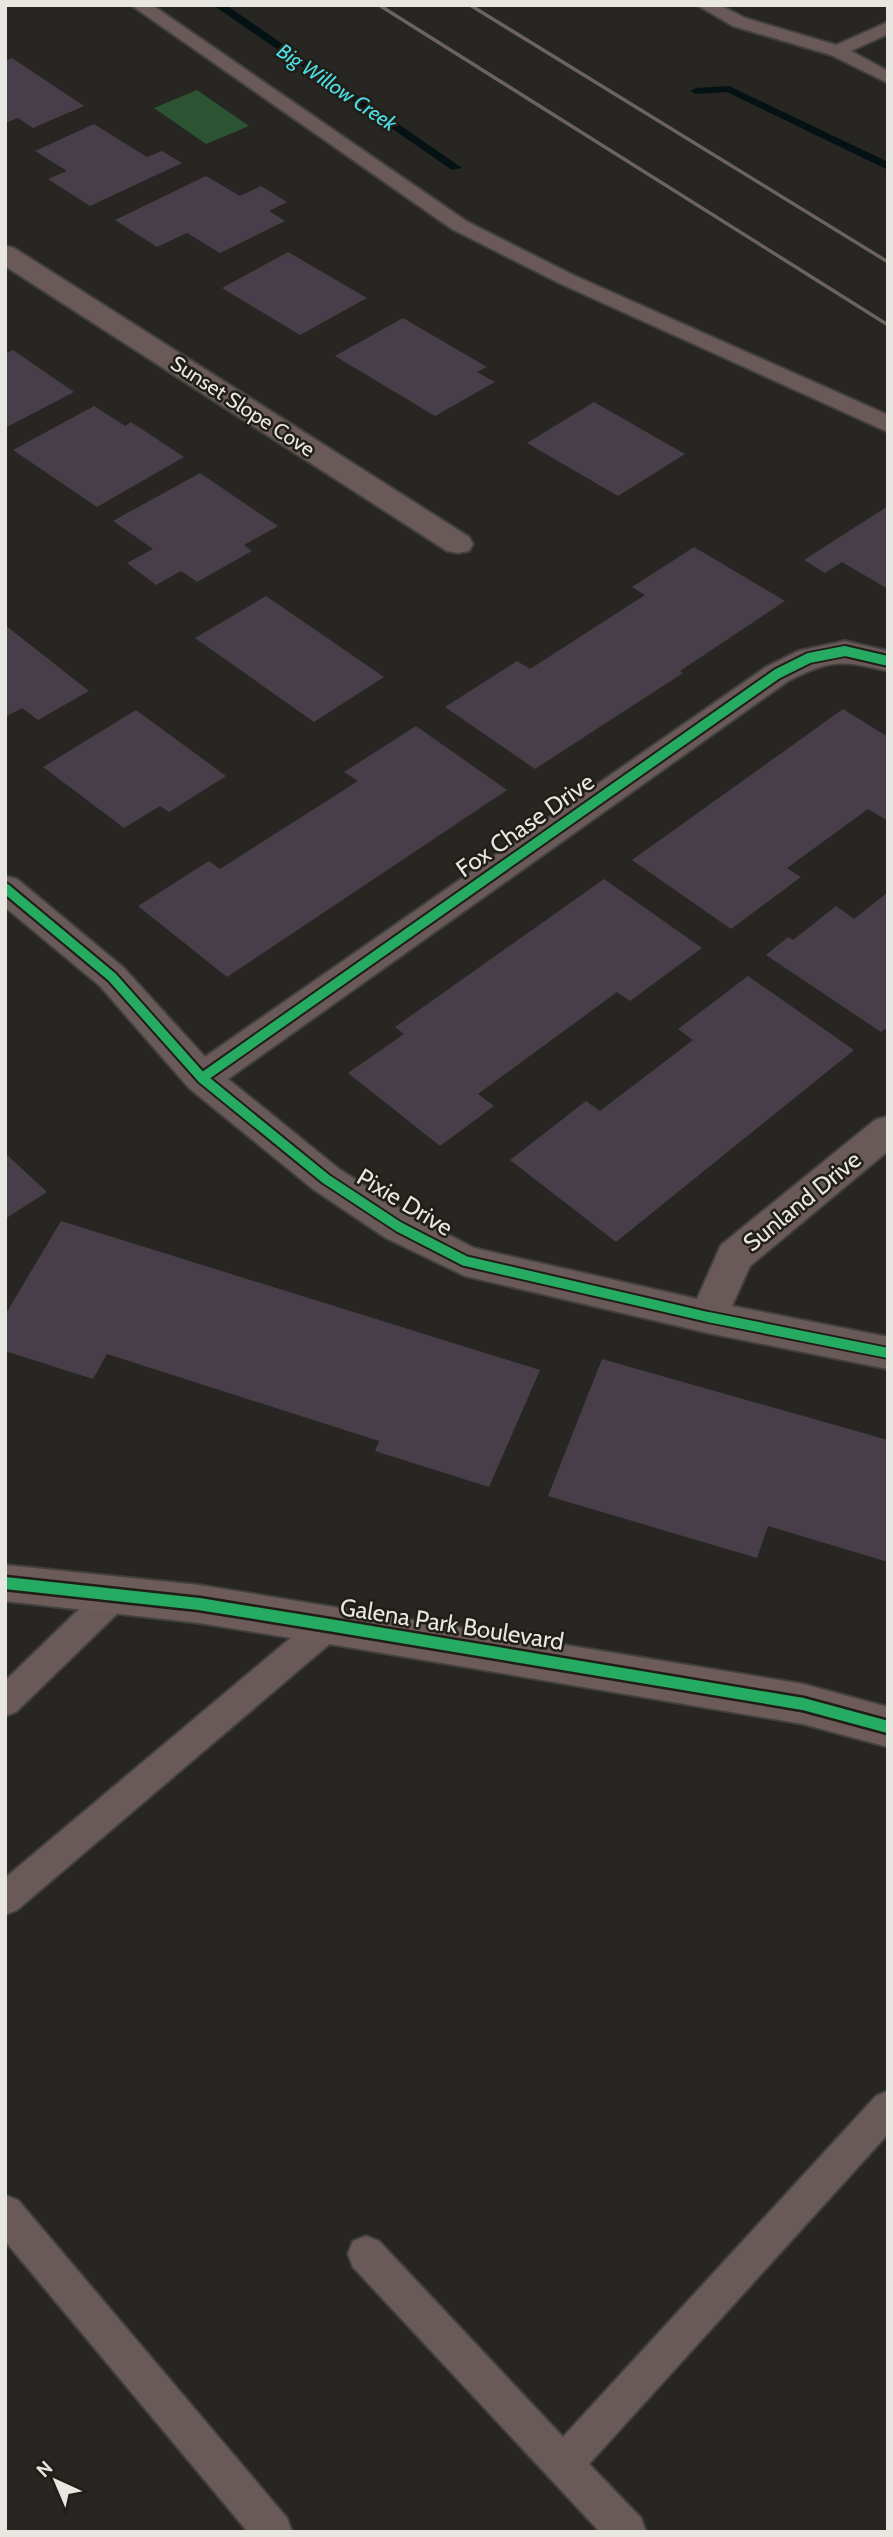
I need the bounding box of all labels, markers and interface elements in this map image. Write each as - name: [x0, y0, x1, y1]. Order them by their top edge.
- water label: Big Willow Creek: [272, 38, 402, 137]
- street label: Sunset Slope Cove: [166, 350, 320, 462]
- street label: Fox Chase Drive: [450, 767, 600, 883]
- street label: Sunland Drive: [737, 1145, 867, 1257]
- street label: Pixie Drive: [352, 1162, 458, 1242]
- street label: Galena Park Boulevard: [338, 1592, 566, 1656]
- north arrow: [21, 2446, 91, 2516]
- text: N: [32, 2456, 57, 2482]

